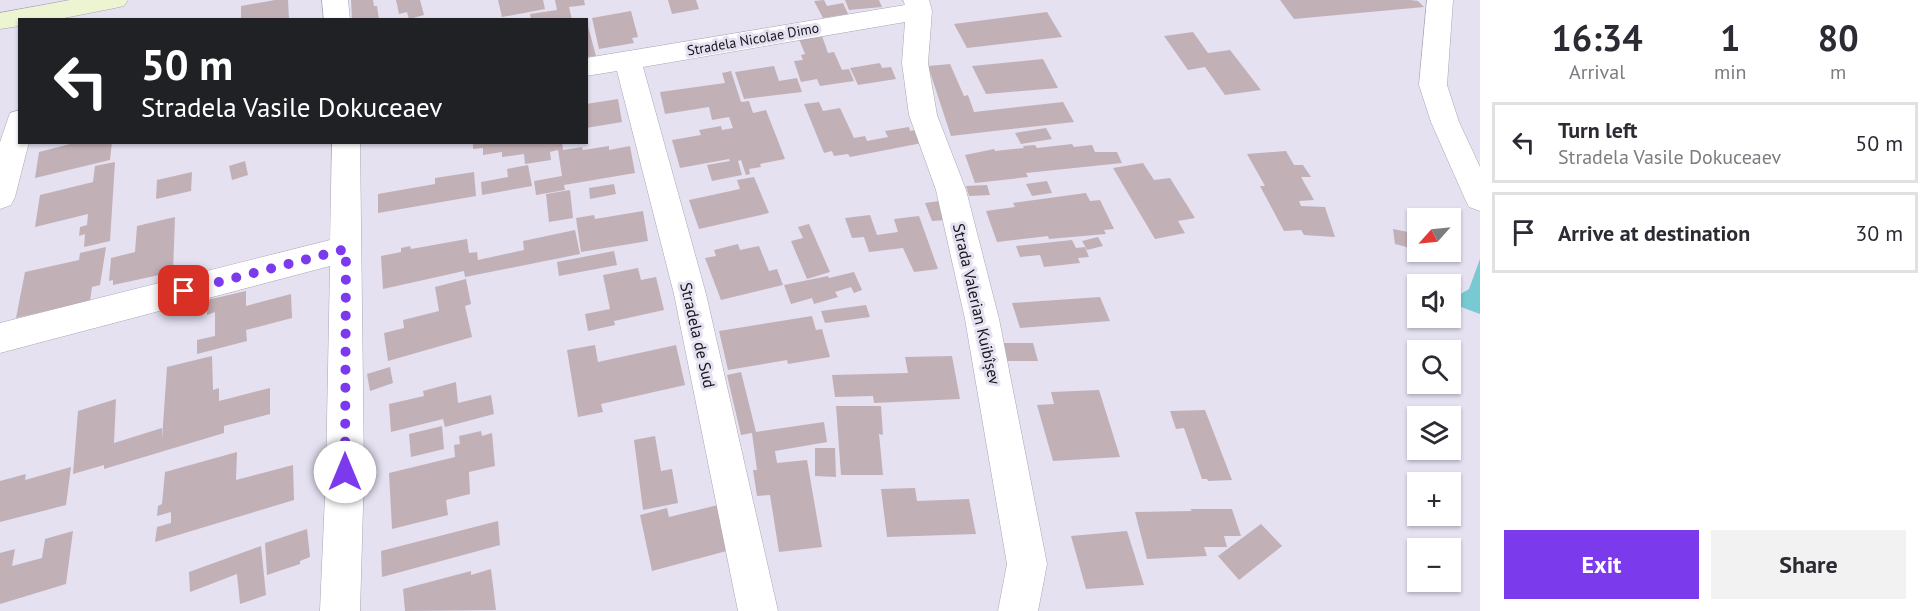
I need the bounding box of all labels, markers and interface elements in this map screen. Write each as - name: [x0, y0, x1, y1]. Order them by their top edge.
- text: 16:34: [1551, 14, 1643, 61]
- text: 1: [1720, 14, 1740, 61]
- text: 80: [1818, 14, 1859, 61]
- street label: Stradela Nicolae Dimo: [686, 19, 820, 59]
- text: 50 m: [141, 37, 233, 92]
- icon: left: [42, 42, 120, 120]
- text: Arrival: [1569, 59, 1625, 85]
- text: min: [1714, 59, 1747, 85]
- text: m: [1830, 59, 1846, 85]
- text: Stradela Vasile Dokuceaev: [141, 90, 442, 124]
- text: Turn left: [1558, 116, 1638, 144]
- icon: left: [1507, 126, 1540, 159]
- text: 50 m: [1855, 129, 1903, 157]
- text: Stradela Vasile Dokuceaev: [1558, 144, 1781, 170]
- north arrow: [1407, 208, 1461, 262]
- map controls: [1407, 208, 1461, 592]
- icon: arrive: [1507, 216, 1540, 249]
- text: Arrive at destination: [1558, 219, 1750, 247]
- text: 30 m: [1855, 219, 1903, 247]
- street label: Strada Valerian Kuibîșev: [949, 221, 1005, 387]
- pin: [158, 265, 209, 316]
- icon: arrive: [167, 274, 200, 307]
- button: sound: [1407, 274, 1461, 328]
- street label: Stradela de Sud: [676, 280, 720, 390]
- button: search: [1407, 340, 1461, 394]
- button: layers: [1407, 406, 1461, 460]
- position arrow: [313, 440, 377, 504]
- button: +: [1407, 472, 1461, 526]
- button: Exit: [1504, 530, 1699, 599]
- button: Share: [1711, 530, 1906, 599]
- button: −: [1407, 538, 1461, 592]

